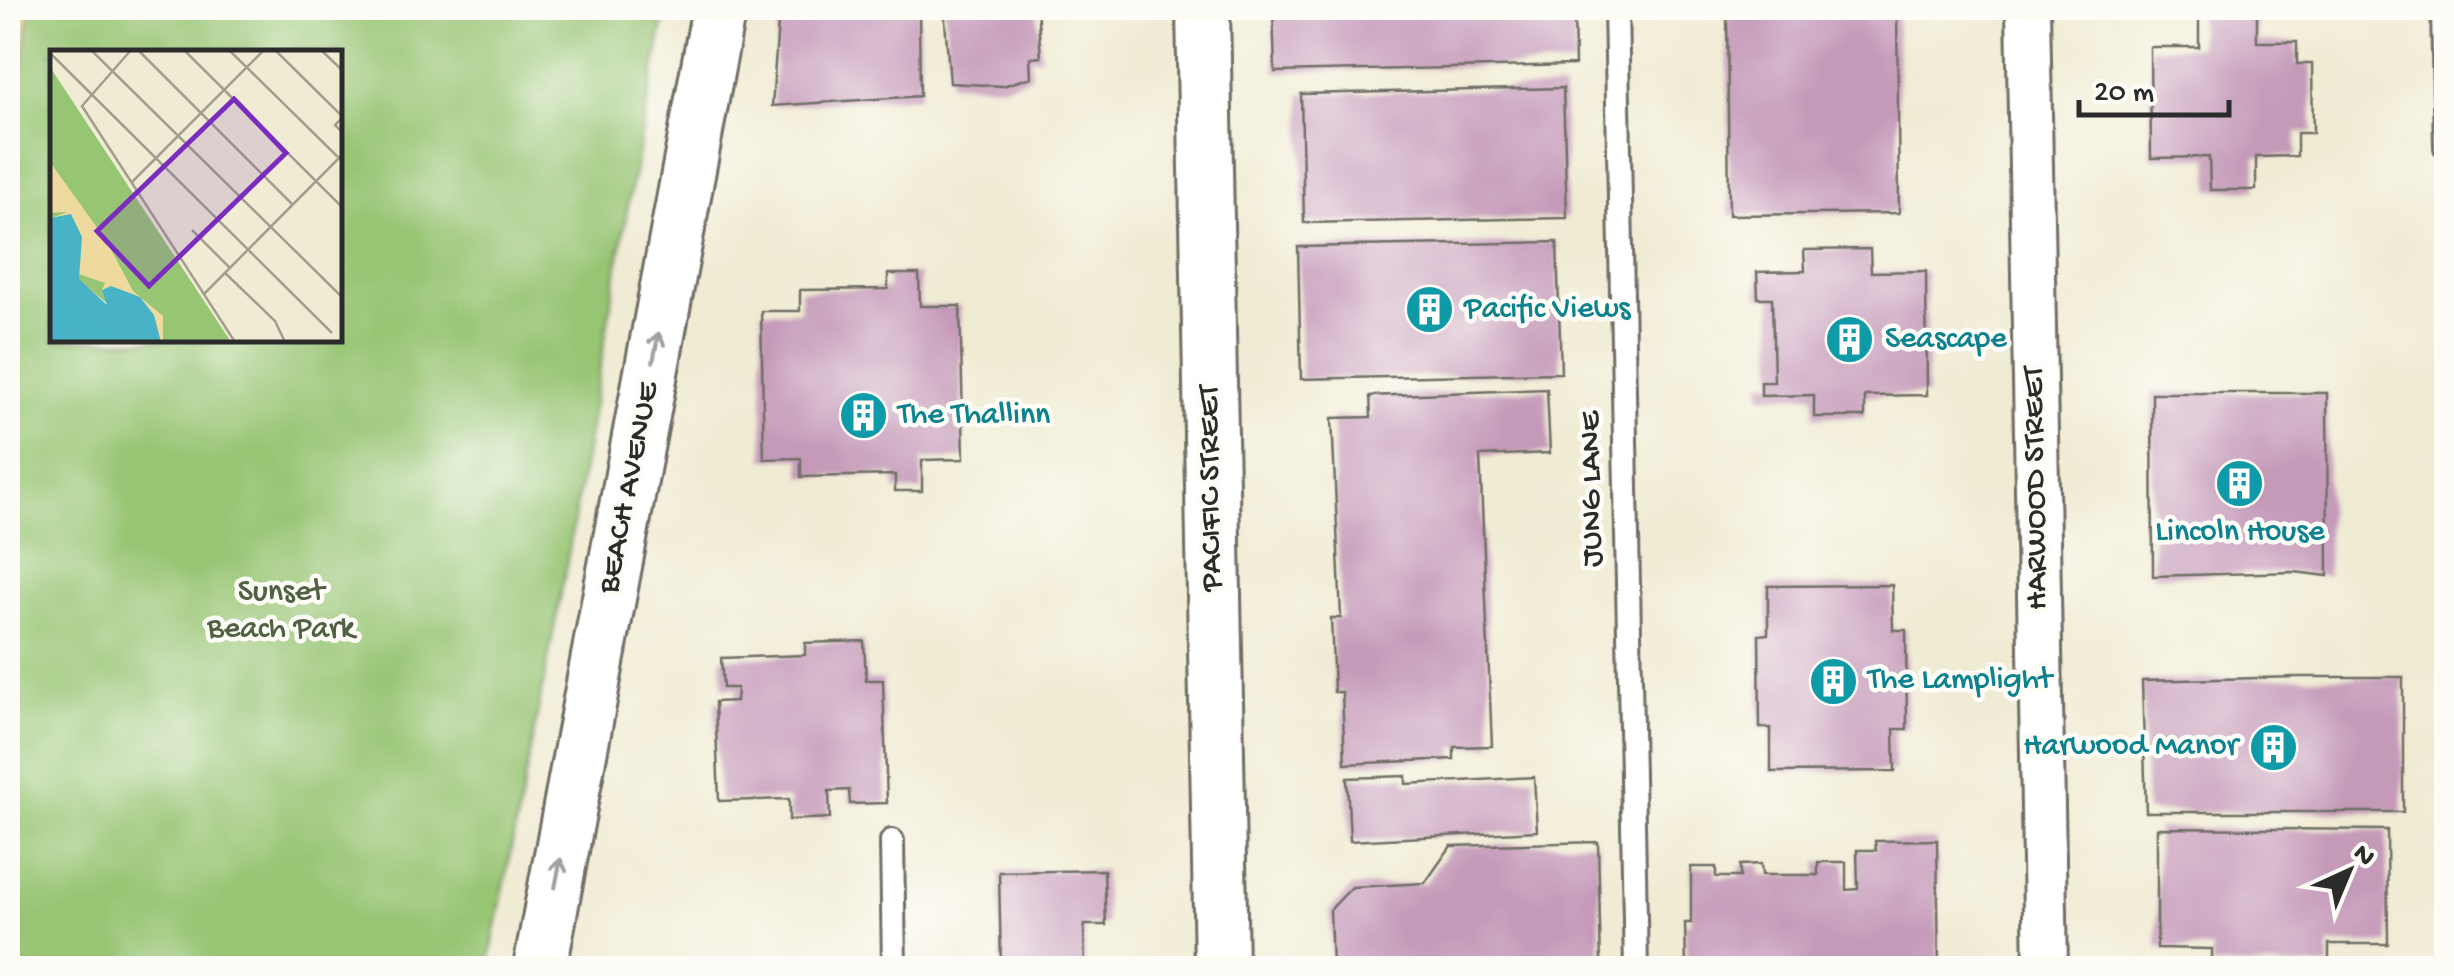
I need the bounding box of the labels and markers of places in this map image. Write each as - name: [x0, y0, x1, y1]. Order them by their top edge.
- building icon: Pacific Views: [1403, 284, 1455, 336]
- place label: Pacific Views: [1463, 291, 1631, 329]
- building icon: Seascape: [1824, 314, 1876, 366]
- place label: Seascape: [1885, 321, 2007, 359]
- building icon: The Thallinn: [837, 390, 889, 442]
- place label: The Thallinn: [896, 397, 1050, 435]
- building icon: Lincoln House: [2214, 457, 2266, 509]
- place label: Lincoln House: [2155, 514, 2325, 552]
- building icon: The Lamplight: [1807, 655, 1859, 707]
- place label: The Lamplight: [1866, 662, 2055, 700]
- building icon: Harwood Manor: [2247, 721, 2299, 773]
- place label: Harwood Manor: [2023, 728, 2241, 766]

